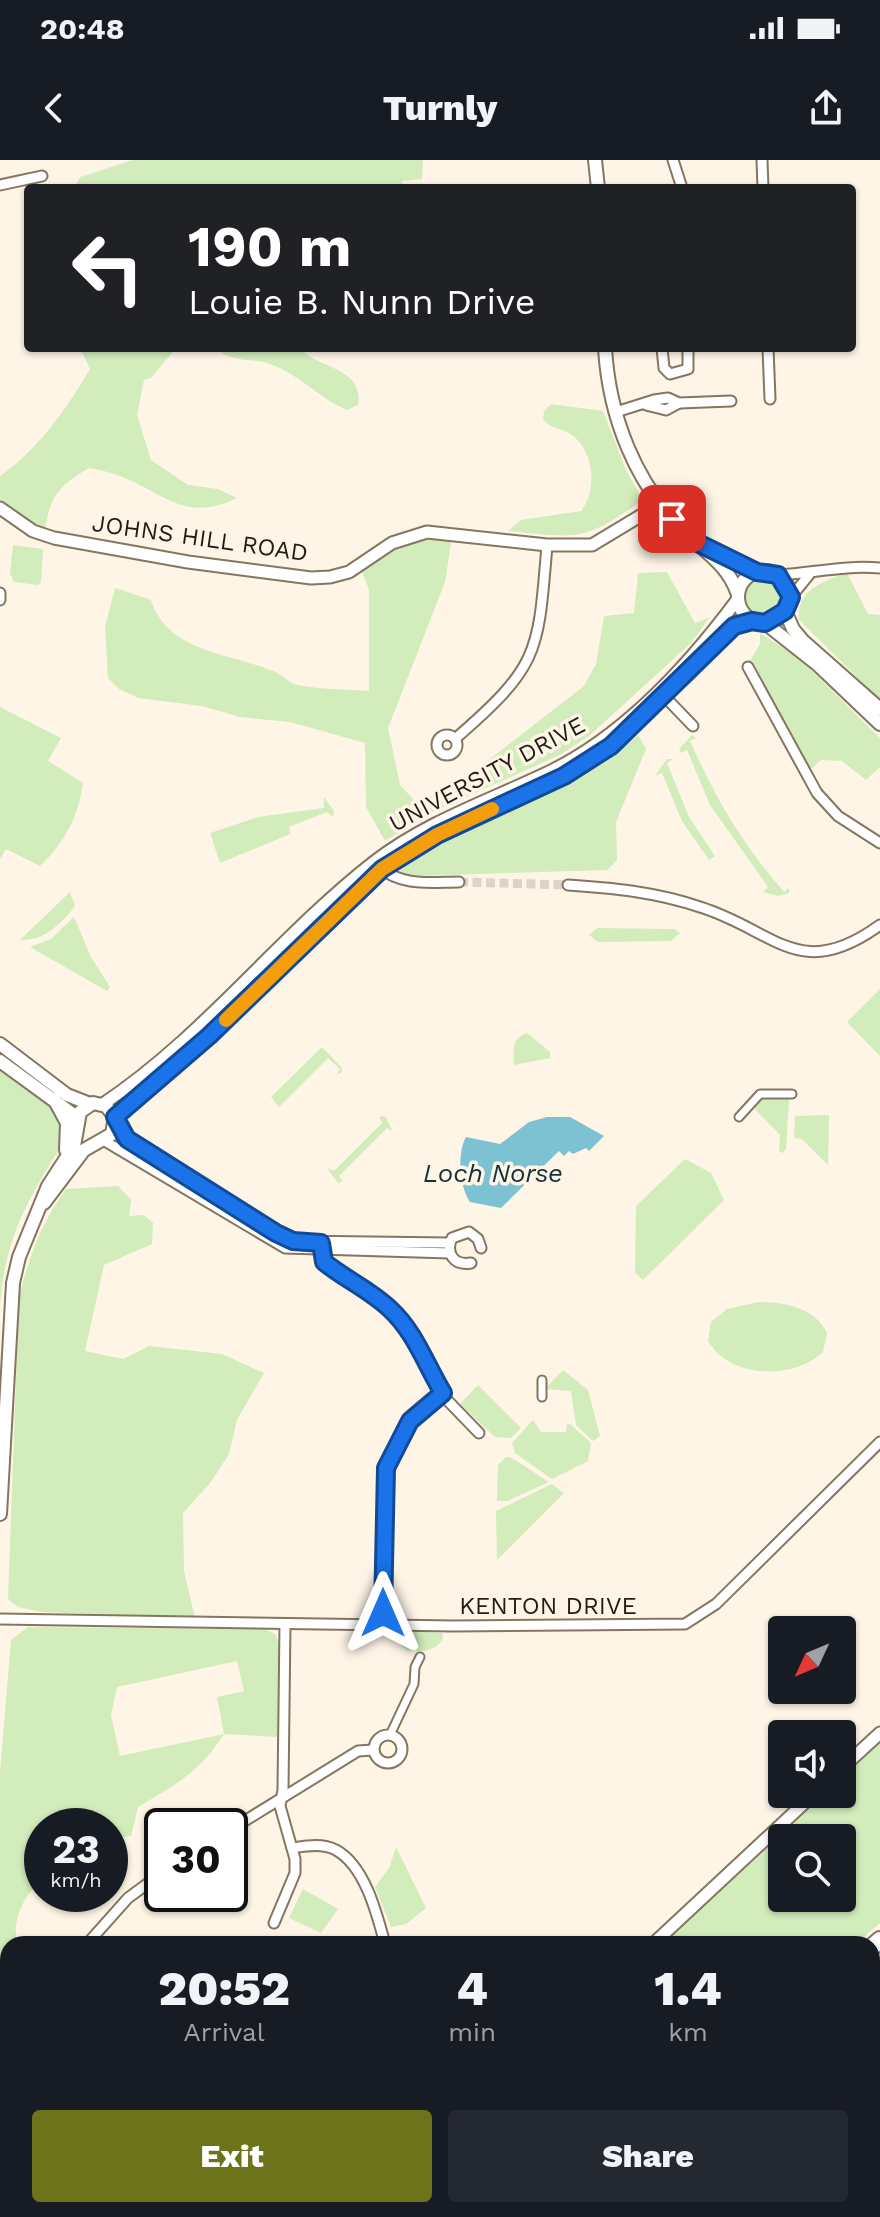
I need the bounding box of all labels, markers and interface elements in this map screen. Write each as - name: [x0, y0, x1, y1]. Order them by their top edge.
- text: 20:48: [40, 11, 124, 46]
- icon: back: [32, 86, 76, 130]
- icon: share: [804, 86, 848, 130]
- text: Turnly: [383, 87, 497, 129]
- text: 190 m: [188, 214, 351, 280]
- icon: left: [56, 216, 160, 320]
- text: Louie B. Nunn Drive: [188, 281, 536, 323]
- pin: [638, 485, 706, 553]
- icon: arrive: [650, 497, 694, 541]
- street label: JOHNS HILL ROAD: [90, 509, 310, 567]
- street label: UNIVERSITY DRIVE: [384, 711, 590, 837]
- water label: Loch Norse: [423, 1158, 563, 1188]
- position arrow: [341, 1571, 425, 1655]
- street label: KENTON DRIVE: [459, 1592, 637, 1620]
- north arrow: [768, 1616, 856, 1704]
- map controls: [768, 1616, 856, 1912]
- button: sound: [768, 1720, 856, 1808]
- speed limit sign: 30: [144, 1808, 248, 1912]
- button: search: [768, 1824, 856, 1912]
- text: 23: [52, 1826, 100, 1873]
- text: km/h: [50, 1868, 102, 1892]
- text: 20:52: [158, 1960, 290, 2017]
- text: 4: [456, 1960, 488, 2017]
- text: 1.4: [654, 1960, 722, 2017]
- text: Arrival: [184, 2017, 265, 2047]
- text: min: [448, 2017, 496, 2047]
- text: km: [668, 2017, 708, 2047]
- button: Exit: [32, 2110, 432, 2202]
- button: Share: [448, 2110, 848, 2202]

